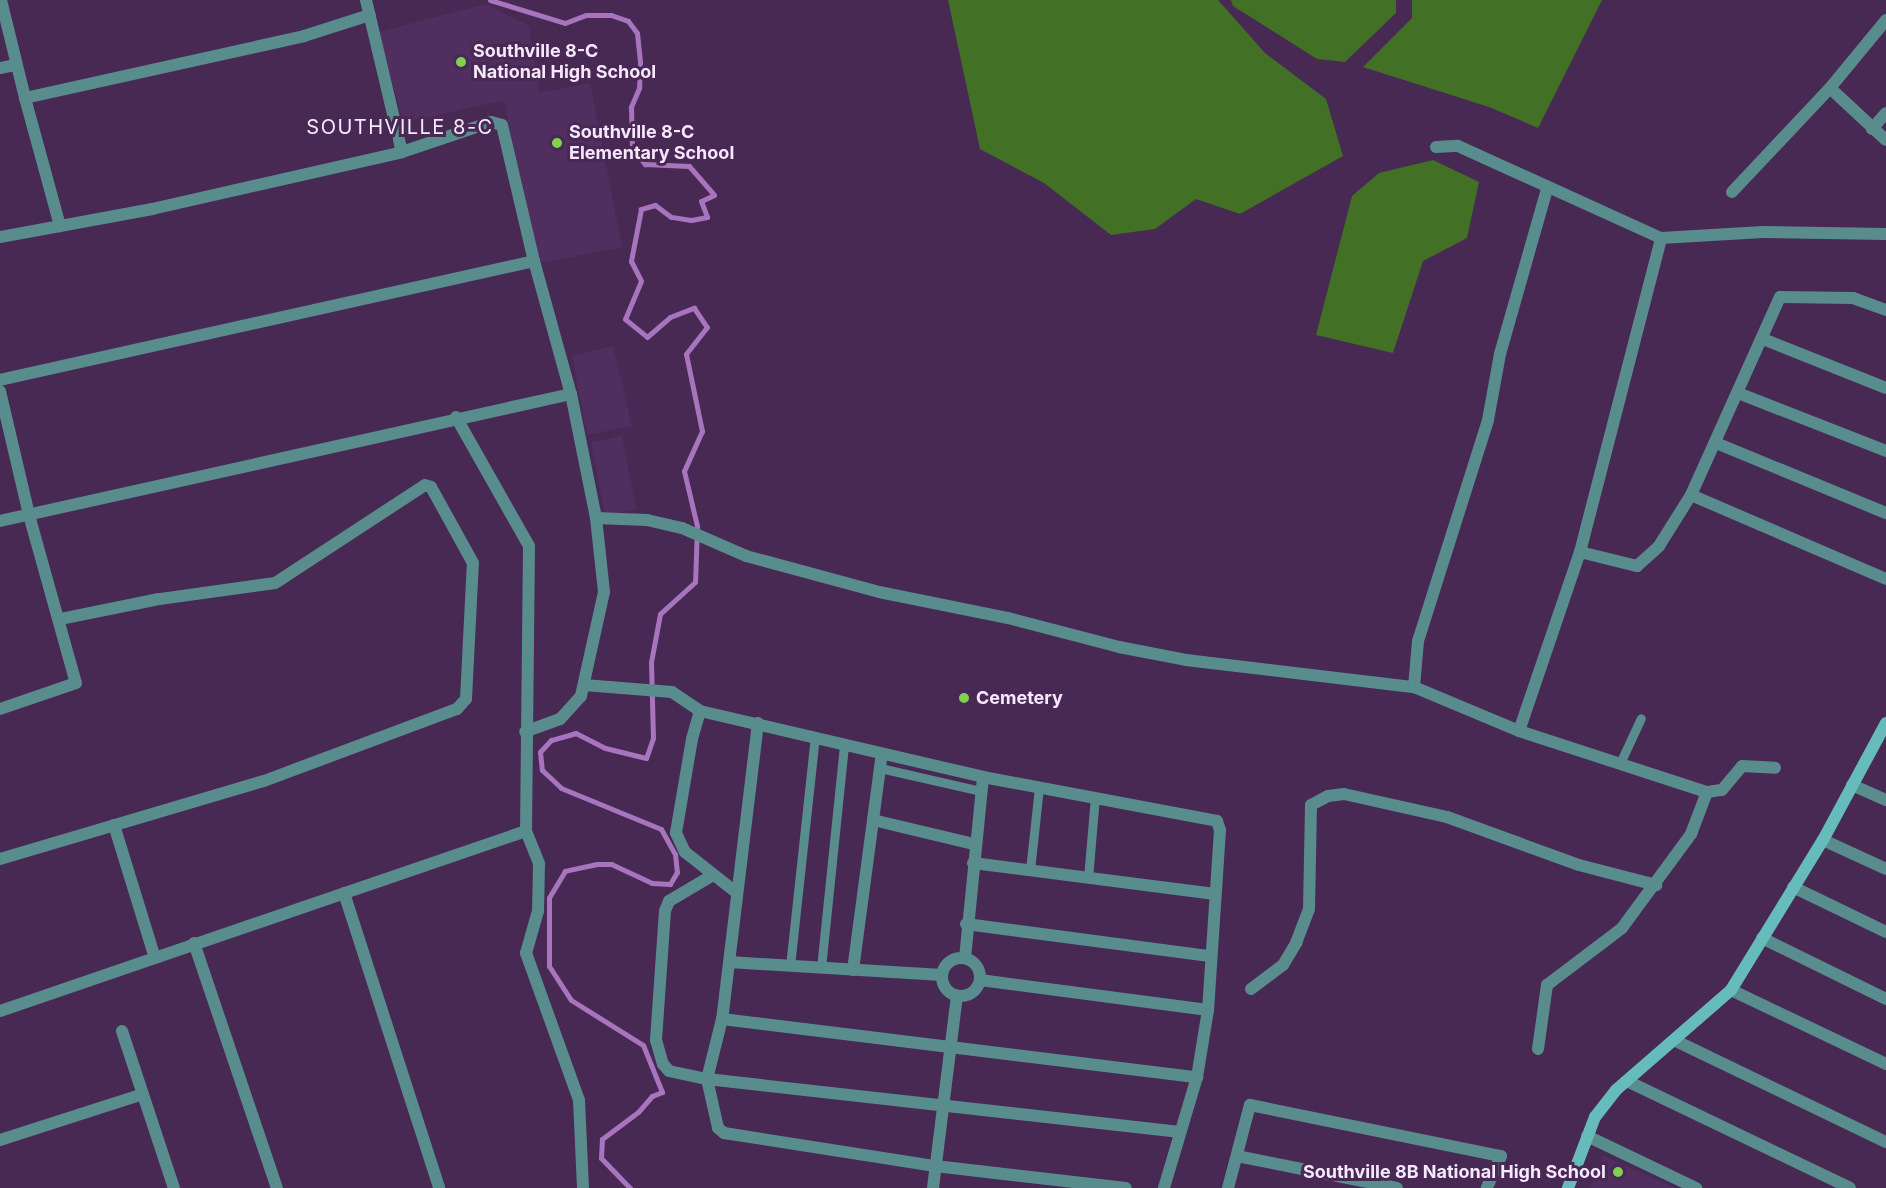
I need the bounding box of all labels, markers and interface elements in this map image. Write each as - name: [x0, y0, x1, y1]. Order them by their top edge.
- place label: Southville 8-C National High School: [473, 41, 656, 84]
- marker: Southville 8-C National High School: [454, 55, 468, 69]
- district label: SOUTHVILLE 8-C: [306, 115, 494, 139]
- place label: Southville 8-C Elementary School: [569, 122, 734, 164]
- marker: Southville 8-C Elementary School: [550, 136, 564, 150]
- place label: Cemetery: [976, 687, 1063, 709]
- marker: Cemetery: [957, 691, 971, 705]
- place label: Southville 8B National High School: [1303, 1161, 1606, 1183]
- marker: Southville 8B National High School: [1611, 1165, 1625, 1179]

